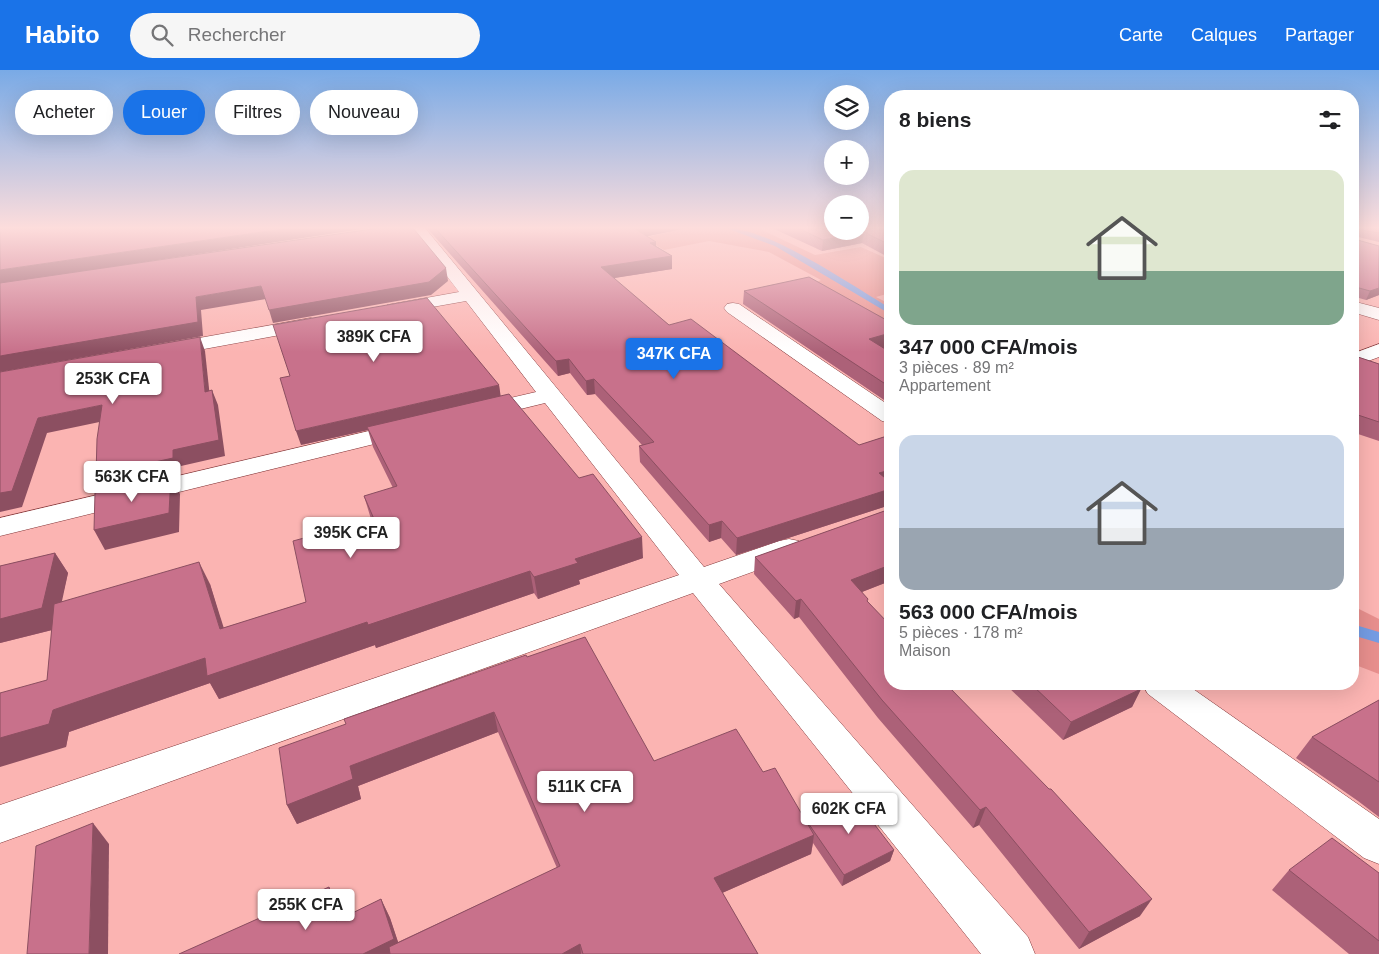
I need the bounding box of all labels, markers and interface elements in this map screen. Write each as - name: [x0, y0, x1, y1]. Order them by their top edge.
- search box: [130, 13, 480, 58]
- text: Habito: [25, 21, 100, 48]
- icon: search: [148, 21, 176, 49]
- text: Rechercher: [188, 24, 286, 45]
- text: Carte: [1119, 25, 1163, 45]
- text: Calques: [1191, 25, 1257, 45]
- text: Partager: [1285, 25, 1354, 45]
- map controls: [824, 85, 869, 240]
- button: layers: [824, 85, 869, 130]
- chip: Acheter: [15, 90, 113, 135]
- chip: Louer: [123, 90, 205, 135]
- chip: Filtres: [215, 90, 300, 135]
- chip: Nouveau: [310, 90, 418, 135]
- icon: filters: [1316, 106, 1344, 134]
- text: 8 biens: [899, 108, 971, 131]
- button: +: [824, 140, 869, 185]
- button: −: [824, 195, 869, 240]
- icon: home: [1077, 203, 1167, 293]
- pin: 389K CFA: [322, 320, 426, 363]
- text: 389K CFA: [337, 328, 411, 345]
- text: 347 000 CFA/mois: [899, 335, 1078, 358]
- pin: 347K CFA: [622, 338, 726, 380]
- text: 347K CFA: [637, 345, 711, 362]
- text: 3 pièces · 89 m²: [899, 359, 1014, 376]
- pin: 253K CFA: [61, 362, 165, 405]
- text: 253K CFA: [76, 370, 150, 387]
- text: Appartement: [899, 377, 991, 394]
- pin: 563K CFA: [80, 460, 184, 503]
- text: 563K CFA: [95, 468, 169, 485]
- icon: home: [1077, 468, 1167, 558]
- pin: 395K CFA: [299, 516, 403, 559]
- text: 395K CFA: [314, 524, 388, 541]
- text: 563 000 CFA/mois: [899, 600, 1078, 623]
- text: 5 pièces · 178 m²: [899, 624, 1023, 641]
- text: Maison: [899, 642, 951, 659]
- pin: 511K CFA: [533, 770, 637, 813]
- text: 511K CFA: [548, 778, 622, 795]
- pin: 602K CFA: [797, 792, 901, 835]
- text: 602K CFA: [812, 800, 886, 817]
- pin: 255K CFA: [254, 888, 358, 931]
- text: 255K CFA: [269, 896, 343, 913]

